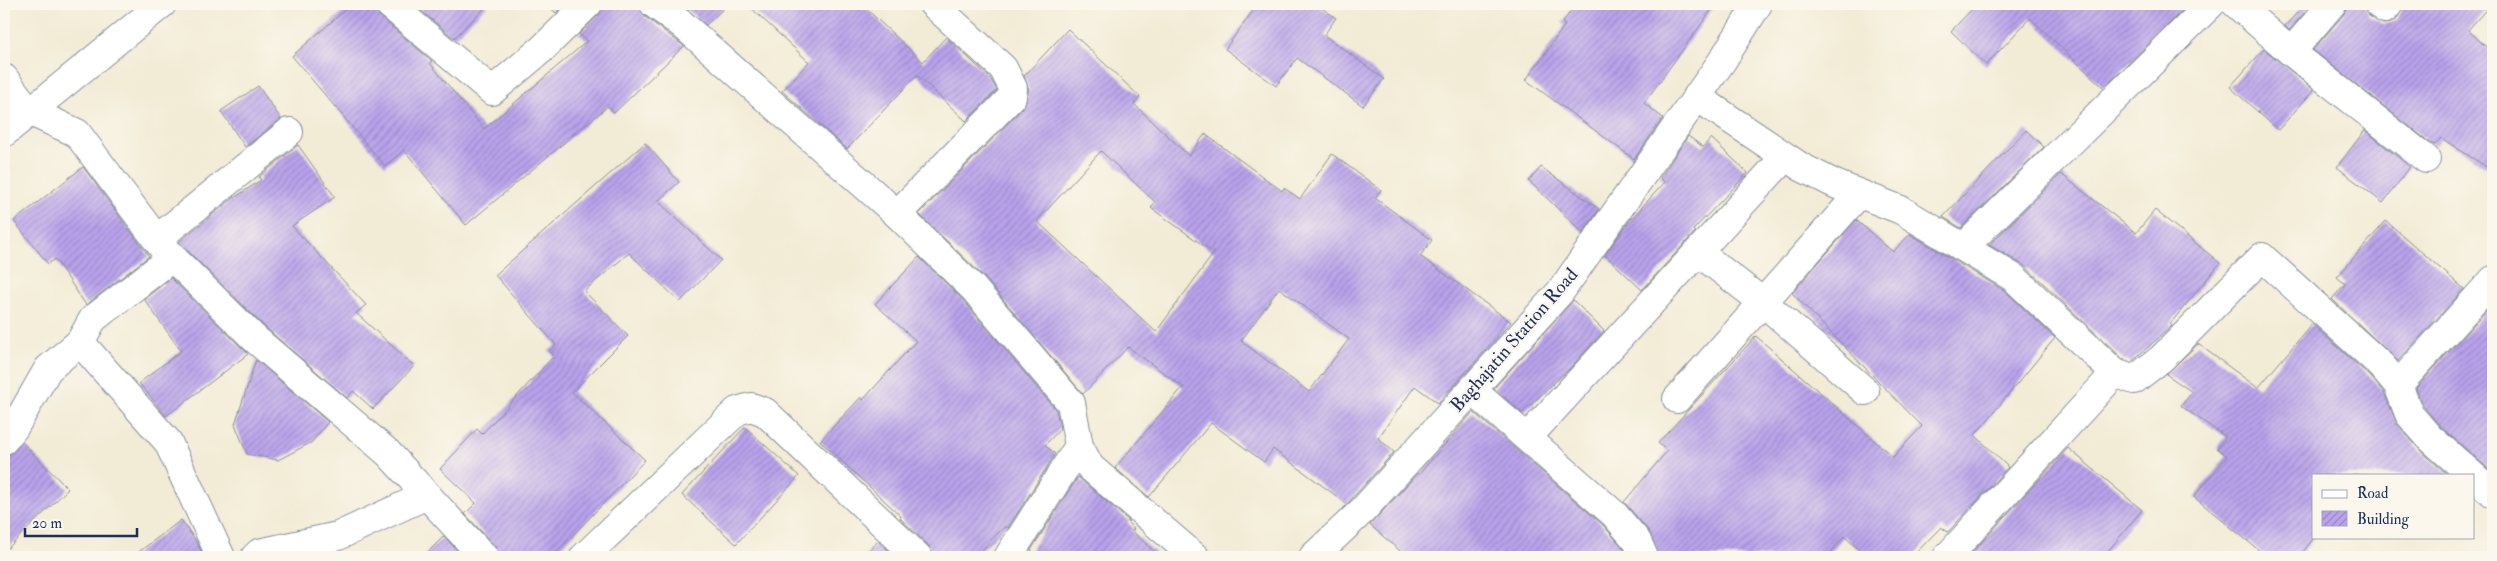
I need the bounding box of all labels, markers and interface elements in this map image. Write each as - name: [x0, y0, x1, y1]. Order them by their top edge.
- street label: Baghajatin Station Road: [1445, 263, 1583, 417]
- legend: [2312, 474, 2474, 538]
- text: Road: [2357, 484, 2389, 503]
- scale bar: [25, 506, 138, 538]
- text: Building: [2357, 510, 2409, 529]
- text: 20 m: [32, 514, 62, 533]

